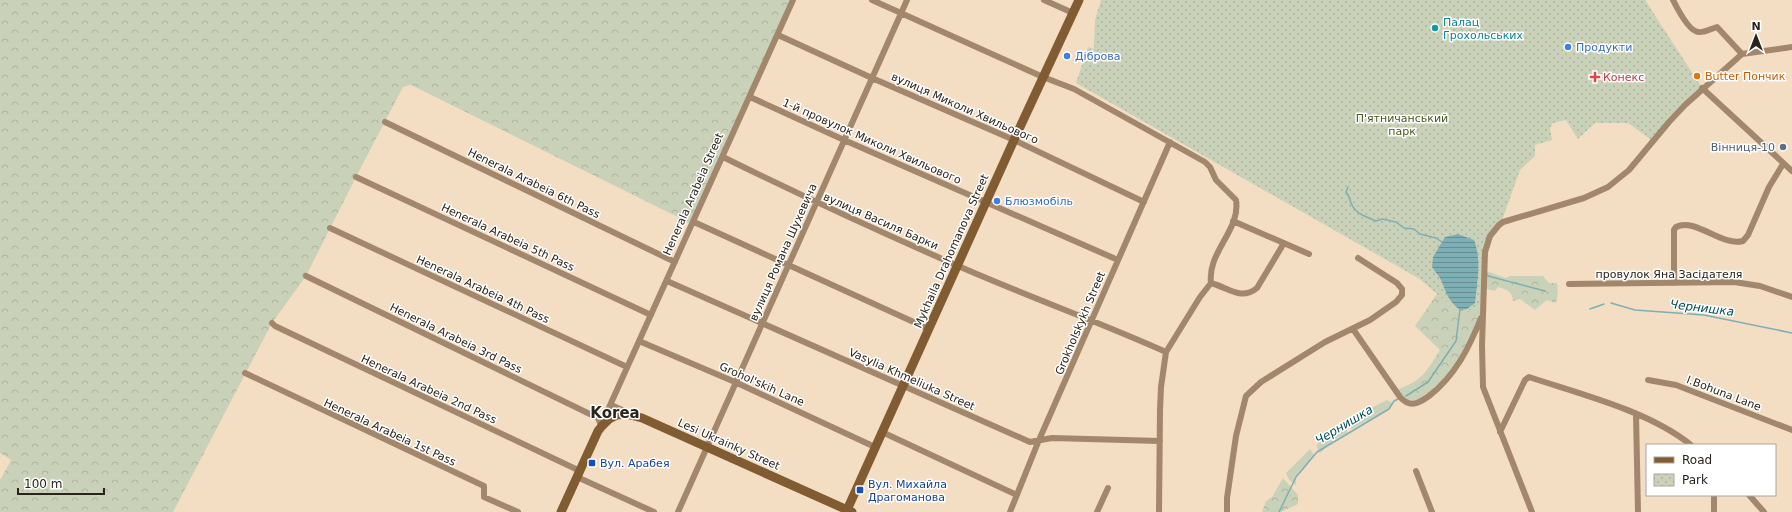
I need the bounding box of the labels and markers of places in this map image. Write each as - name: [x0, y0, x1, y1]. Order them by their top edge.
- place label: Палац Грохольських: [1443, 16, 1523, 42]
- marker: Палац Грохольських: [1430, 23, 1440, 33]
- place label: Продукти: [1576, 41, 1632, 54]
- marker: Продукти: [1563, 42, 1573, 52]
- place label: Діброва: [1075, 50, 1120, 63]
- marker: Діброва: [1062, 51, 1072, 61]
- place label: Butter Пончик: [1705, 70, 1786, 83]
- place label: Конекс: [1603, 71, 1644, 84]
- marker: Butter Пончик: [1692, 71, 1702, 81]
- marker: Конекс: [1590, 72, 1600, 82]
- place label: Вінниця-10: [1711, 141, 1775, 154]
- marker: Вінниця-10: [1778, 142, 1788, 152]
- place label: Блюзмобіль: [1005, 195, 1073, 208]
- marker: Блюзмобіль: [992, 196, 1002, 206]
- place label: Вул. Арабея: [600, 457, 670, 470]
- marker: Вул. Арабея: [587, 458, 597, 468]
- place label: Вул. Михайла Драгоманова: [868, 478, 947, 504]
- marker: Вул. Михайла Драгоманова: [855, 485, 865, 495]

